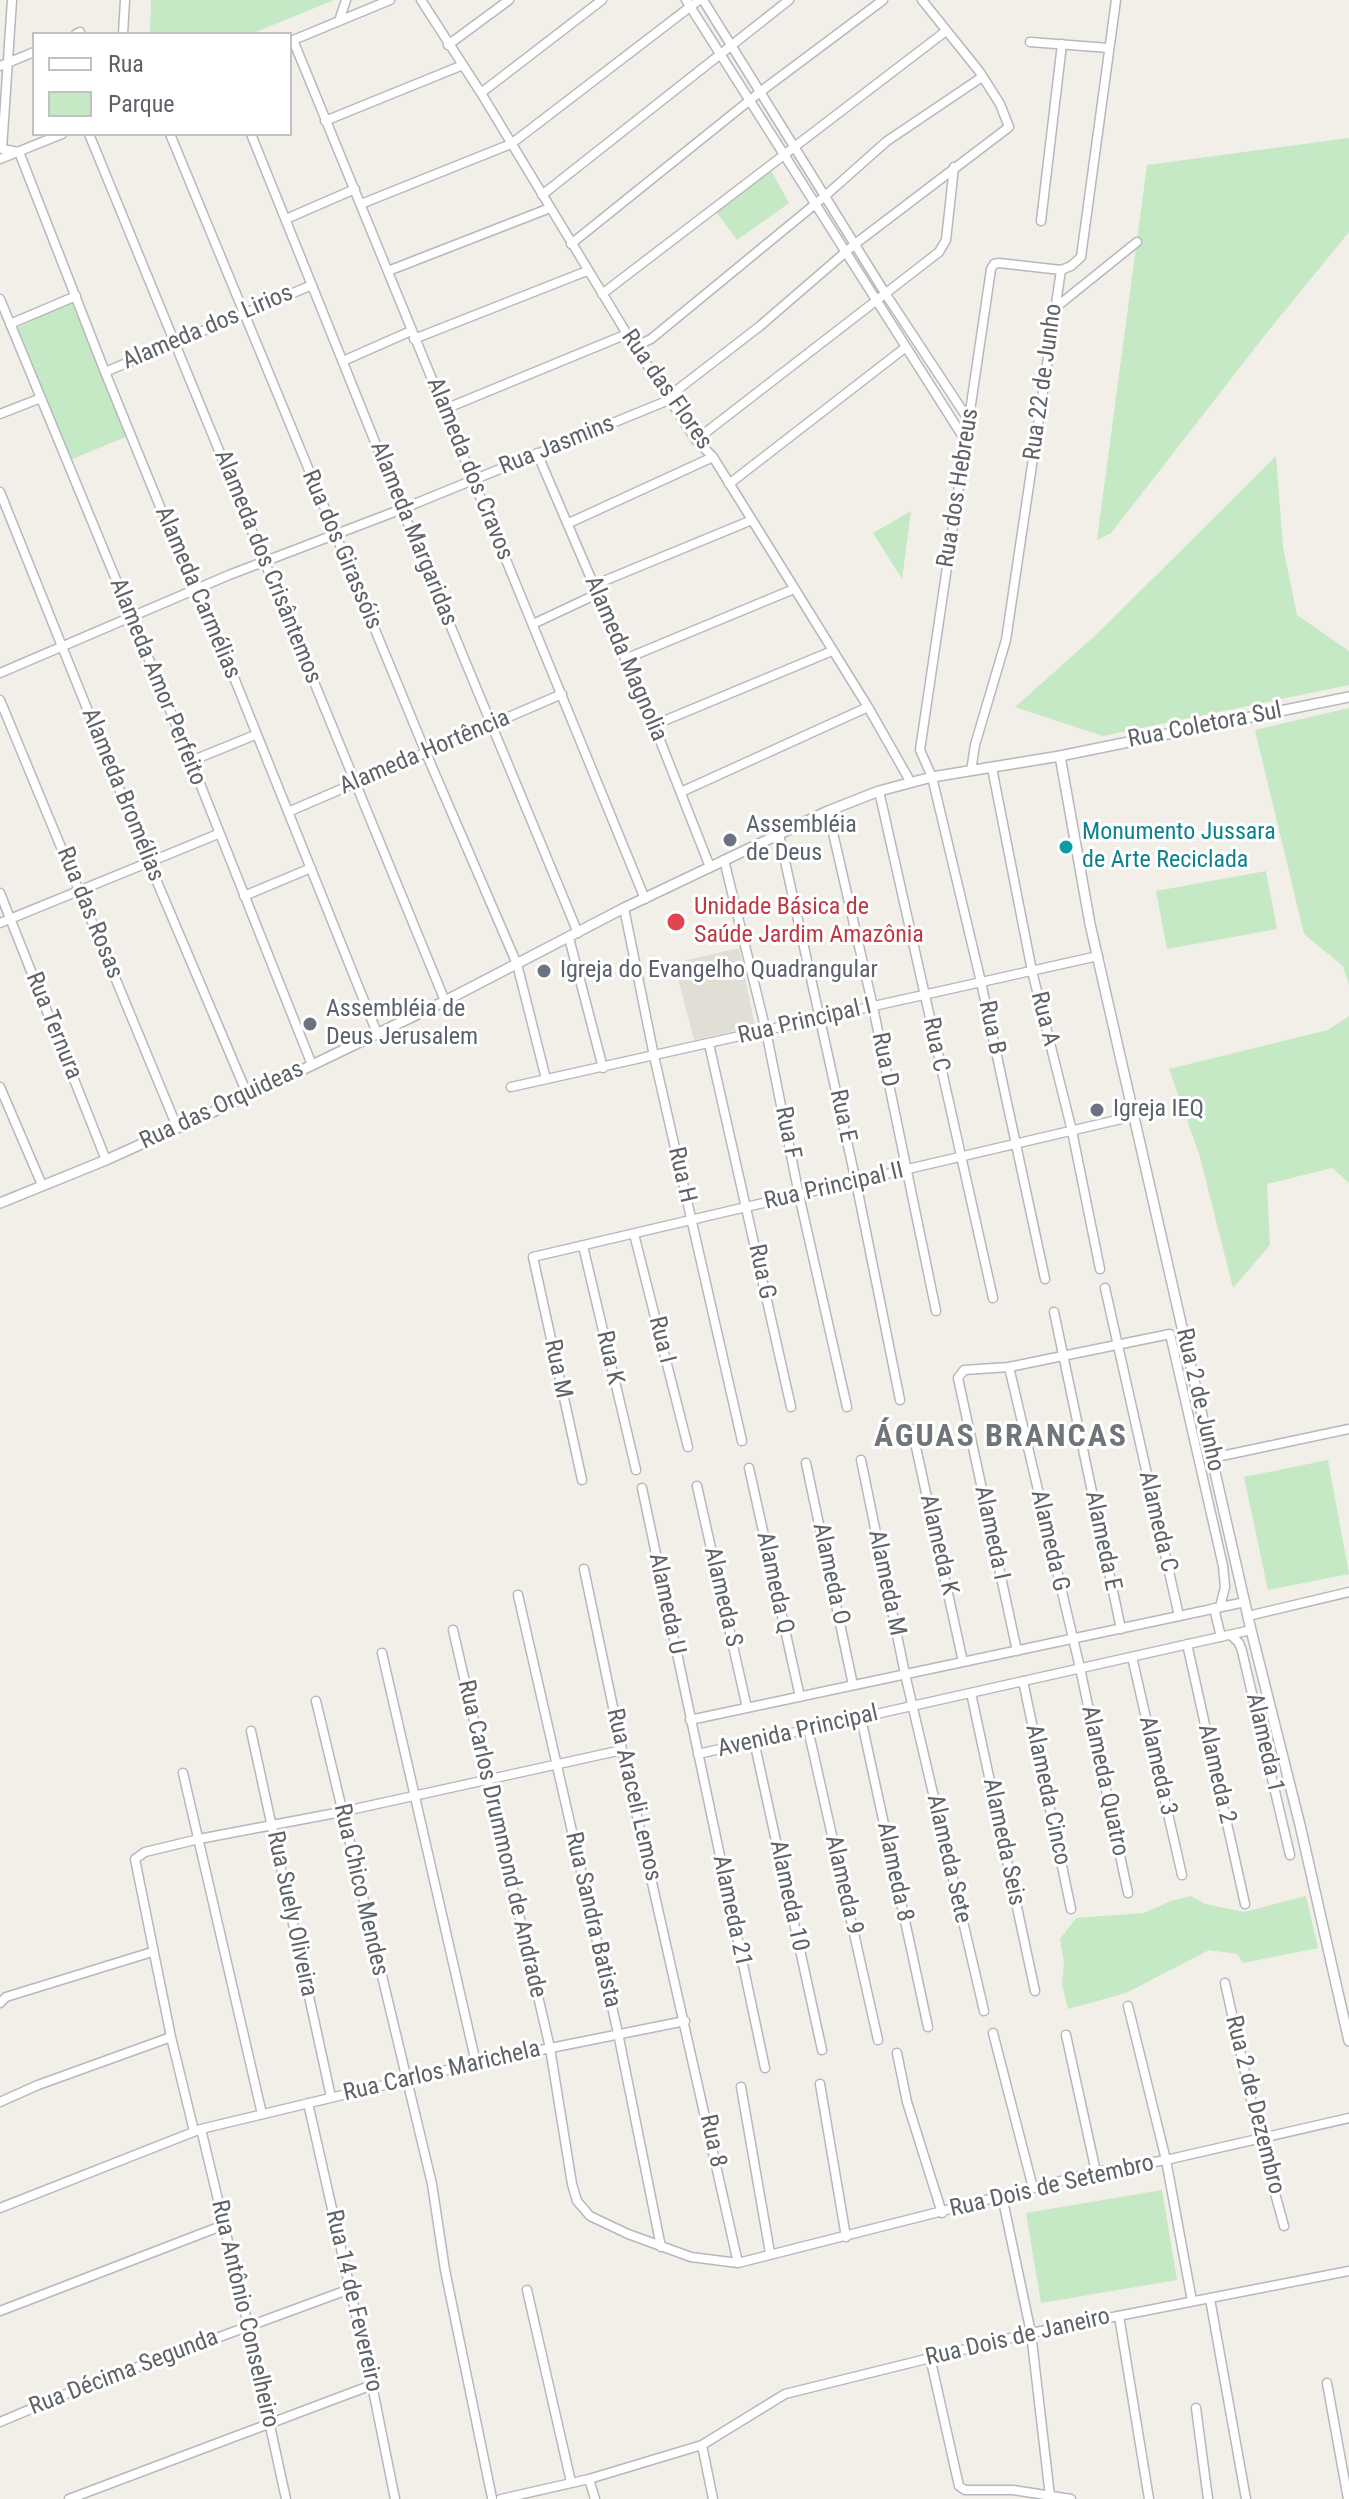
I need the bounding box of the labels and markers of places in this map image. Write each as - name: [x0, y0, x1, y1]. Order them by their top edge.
- place label: Assembléia de Deus: [746, 812, 857, 868]
- place label: Monumento Jussara de Arte Reciclada: [1082, 819, 1276, 875]
- marker: Assembléia de Deus: [721, 831, 739, 849]
- marker: Monumento Jussara de Arte Reciclada: [1057, 838, 1075, 856]
- place label: Unidade Básica de Saúde Jardim Amazônia: [694, 894, 924, 950]
- marker: Unidade Básica de Saúde Jardim Amazônia: [665, 911, 687, 933]
- place label: Igreja do Evangelho Quadrangular: [560, 957, 878, 985]
- marker: Igreja do Evangelho Quadrangular: [535, 962, 553, 980]
- place label: Assembléia de Deus Jerusalem: [326, 996, 478, 1052]
- marker: Assembléia de Deus Jerusalem: [301, 1015, 319, 1033]
- place label: Igreja IEQ: [1113, 1096, 1204, 1124]
- marker: Igreja IEQ: [1088, 1101, 1106, 1119]

